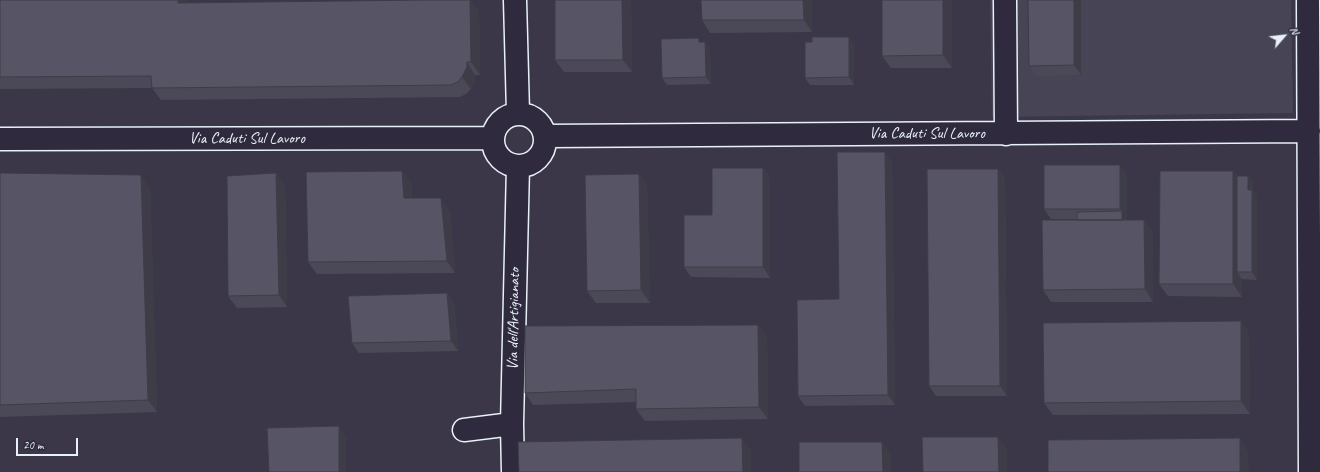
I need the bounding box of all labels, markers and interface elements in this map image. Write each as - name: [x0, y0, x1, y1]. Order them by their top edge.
- north arrow: [1264, 16, 1304, 56]
- text: N: [1287, 24, 1302, 37]
- street label: Via Caduti Sul Lavoro: [869, 124, 985, 144]
- street label: Via Caduti Sul Lavoro: [189, 129, 305, 149]
- street label: Via dell'Artigianato: [504, 268, 524, 370]
- scale bar: [18, 430, 80, 456]
- text: 20 m: [23, 437, 43, 453]

